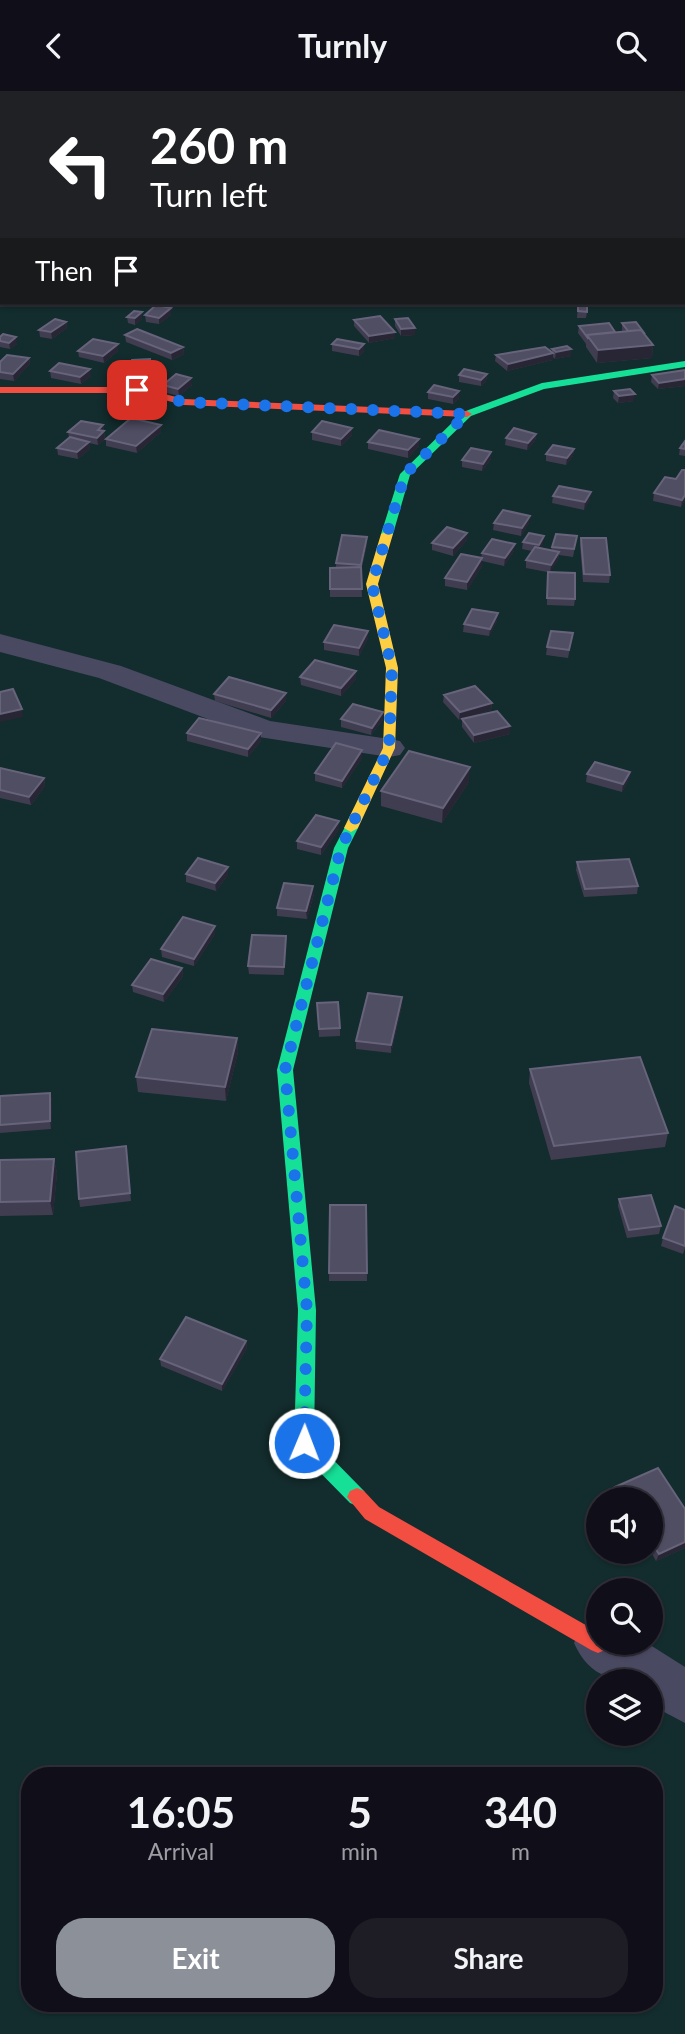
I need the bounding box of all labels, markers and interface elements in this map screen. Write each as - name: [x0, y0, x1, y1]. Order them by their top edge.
- text: Turnly: [298, 26, 387, 65]
- icon: back: [35, 27, 73, 65]
- icon: search: [612, 27, 650, 65]
- text: 260 m: [150, 116, 288, 174]
- icon: left: [35, 119, 126, 210]
- text: Turn left: [150, 175, 267, 214]
- icon: arrive: [107, 252, 145, 290]
- text: Then: [35, 255, 93, 287]
- pin: [107, 360, 167, 420]
- icon: arrive: [118, 371, 156, 409]
- position arrow: [267, 1406, 341, 1480]
- map controls: [586, 1487, 663, 1746]
- button: sound: [586, 1487, 663, 1564]
- button: search: [586, 1578, 663, 1655]
- button: layers: [586, 1669, 663, 1746]
- text: 16:05: [127, 1787, 235, 1837]
- text: 5: [347, 1787, 372, 1837]
- text: 340: [484, 1787, 557, 1837]
- text: Arrival: [148, 1837, 214, 1865]
- text: min: [341, 1837, 378, 1865]
- text: m: [511, 1837, 530, 1865]
- button: Exit: [56, 1918, 335, 1998]
- button: Share: [349, 1918, 628, 1998]

